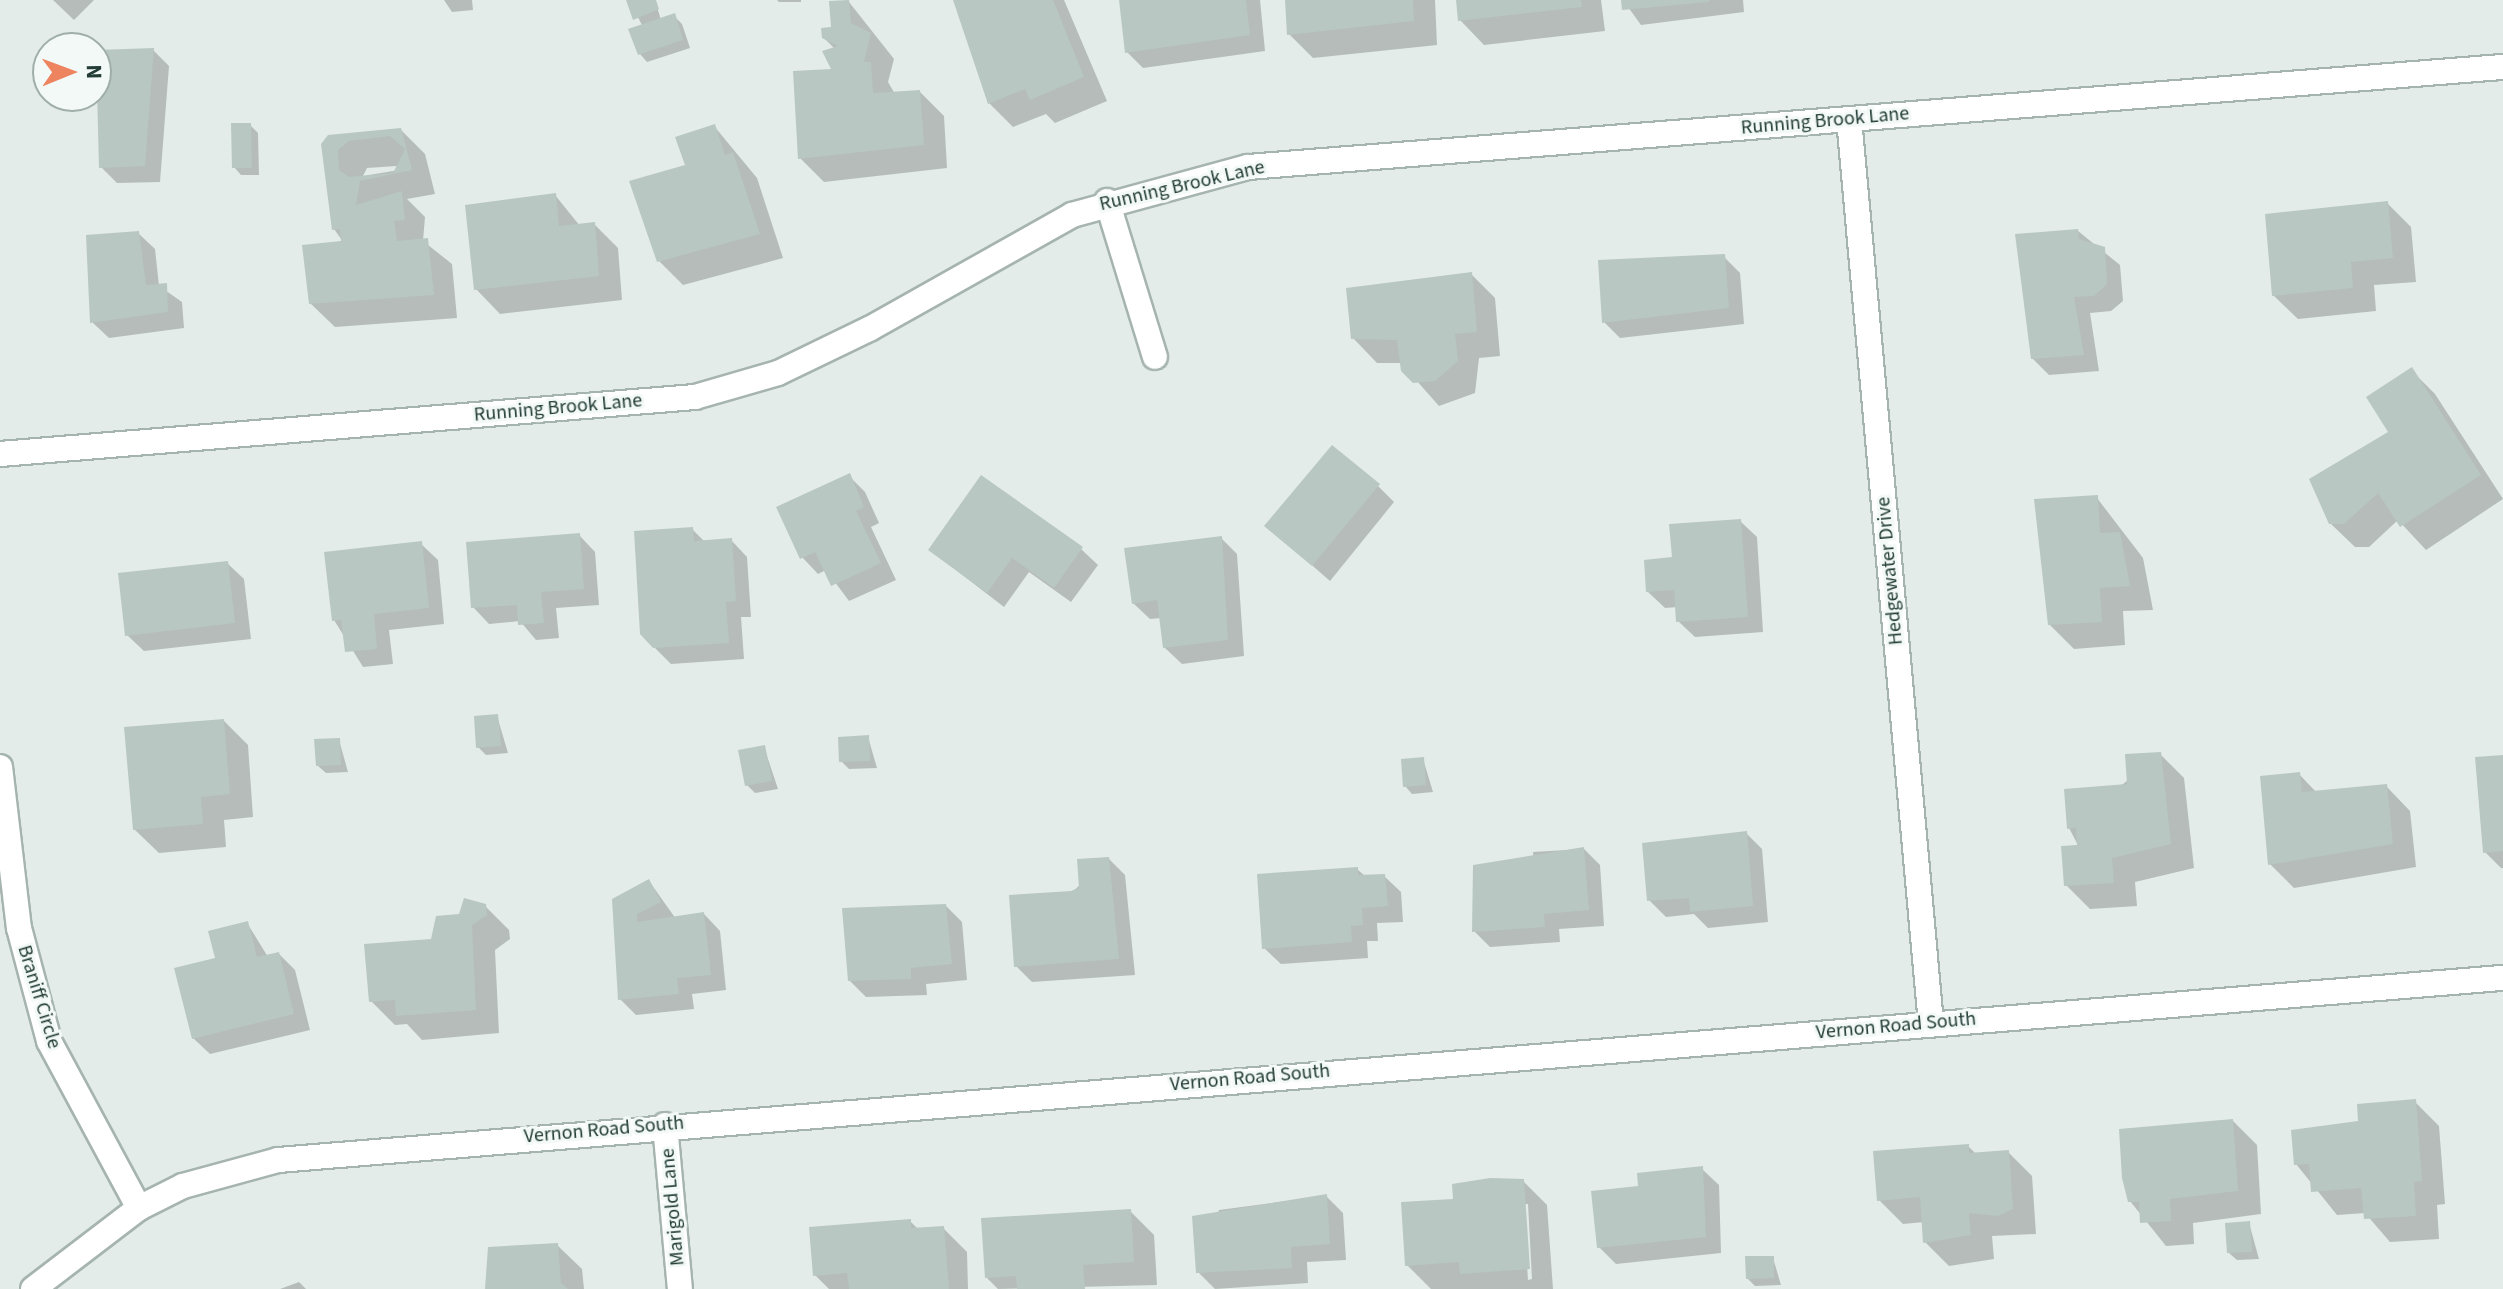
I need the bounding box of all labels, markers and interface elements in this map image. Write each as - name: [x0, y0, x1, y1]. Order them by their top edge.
- north arrow: [32, 32, 112, 112]
- text: N: [78, 64, 110, 79]
- street label: Running Brook Lane: [1740, 102, 1910, 140]
- street label: Running Brook Lane: [1097, 155, 1267, 217]
- street label: Running Brook Lane: [473, 389, 643, 427]
- street label: Hedgewater Drive: [1872, 496, 1908, 646]
- street label: Braniff Circle: [12, 942, 66, 1052]
- street label: Vernon Road South: [1815, 1007, 1977, 1045]
- street label: Vernon Road South: [1169, 1059, 1331, 1097]
- street label: Vernon Road South: [523, 1111, 685, 1149]
- street label: Marigold Lane: [656, 1147, 690, 1267]

